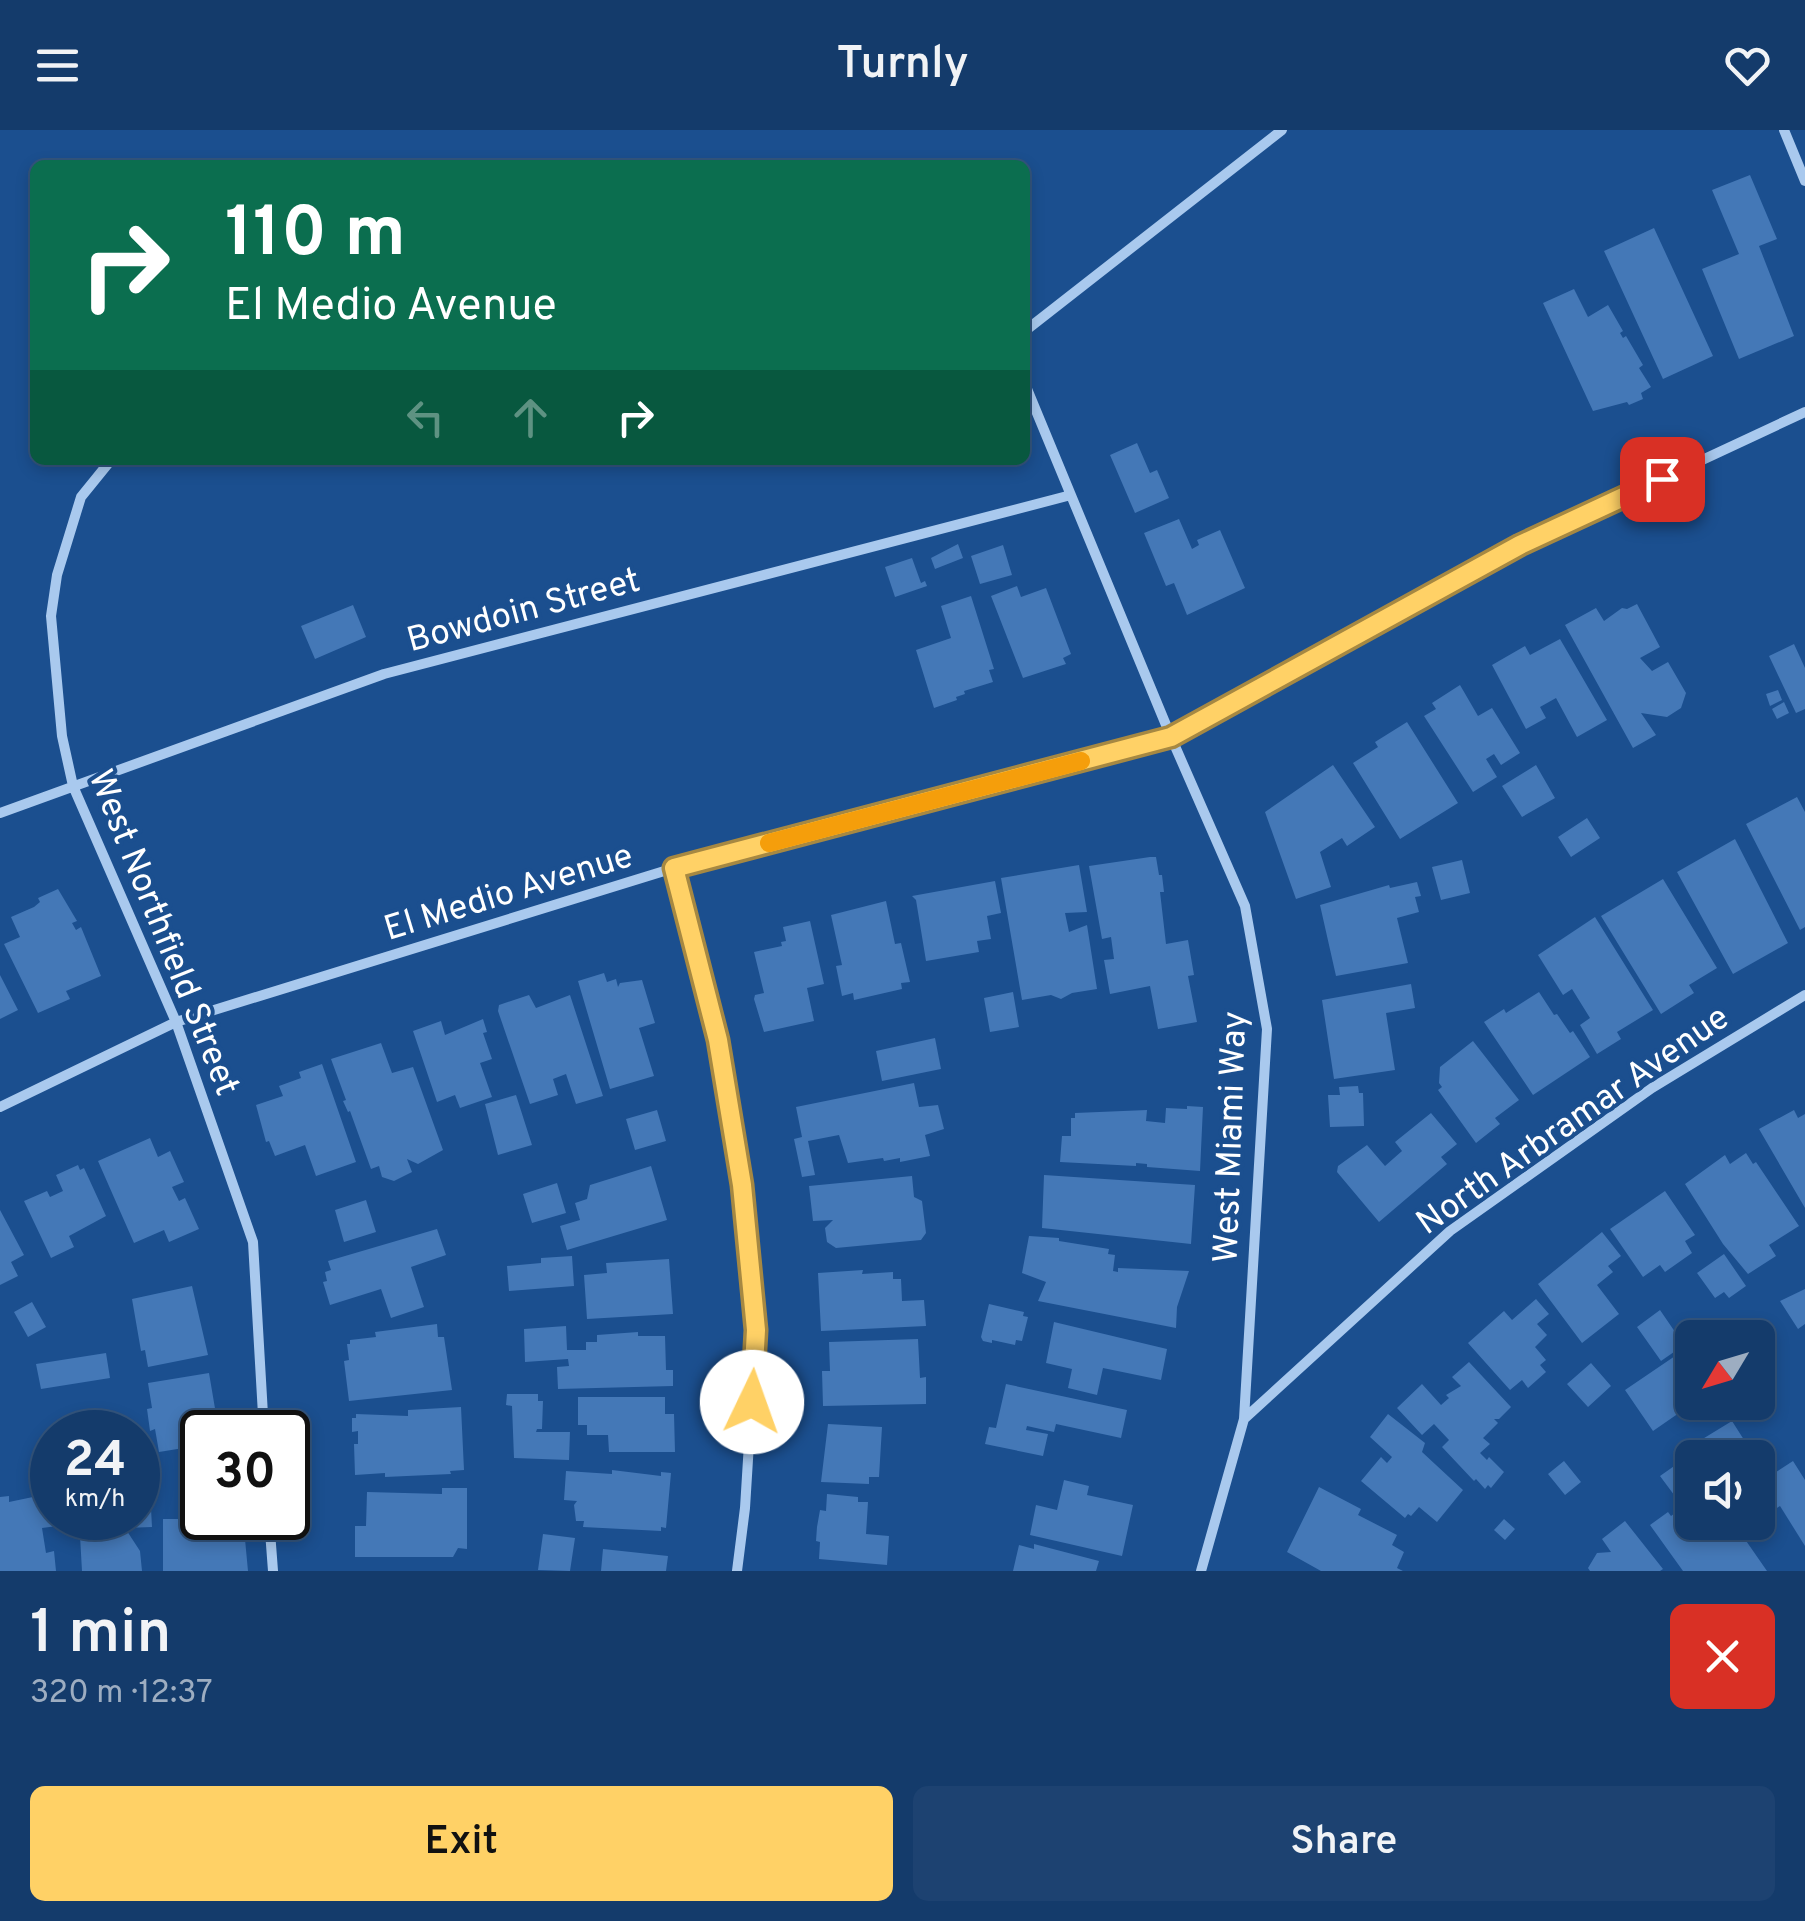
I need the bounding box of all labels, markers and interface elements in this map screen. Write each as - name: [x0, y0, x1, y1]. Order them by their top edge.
- text: Turnly: [836, 37, 969, 94]
- icon: menu: [30, 38, 85, 93]
- icon: heart: [1720, 38, 1775, 93]
- text: 110 m: [225, 192, 406, 281]
- icon: right: [60, 200, 190, 330]
- text: El Medio Avenue: [225, 279, 557, 336]
- icon: left: [398, 390, 453, 445]
- icon: ahead: [503, 390, 558, 445]
- icon: right: [608, 390, 663, 445]
- pin: [1620, 437, 1705, 522]
- icon: arrive: [1635, 452, 1690, 507]
- street label: Bowdoin Street: [402, 560, 645, 664]
- street label: West Northfield Street: [77, 764, 248, 1103]
- street label: El Medio Avenue: [379, 835, 639, 953]
- street label: North Arbramar Avenue: [1409, 997, 1739, 1246]
- street label: West Miami Way: [1206, 1010, 1258, 1264]
- north arrow: [1675, 1320, 1775, 1420]
- map controls: [1675, 1320, 1775, 1540]
- position arrow: [700, 1350, 804, 1454]
- speed limit sign: 30: [180, 1410, 310, 1540]
- text: 24: [64, 1431, 126, 1494]
- button: sound: [1675, 1440, 1775, 1540]
- text: km/h: [65, 1484, 125, 1516]
- text: 1 min: [30, 1598, 171, 1674]
- button: close: [1670, 1604, 1775, 1709]
- text: 320 m · 12:37: [30, 1674, 213, 1714]
- button: Exit: [30, 1786, 893, 1901]
- button: Share: [913, 1786, 1775, 1901]

